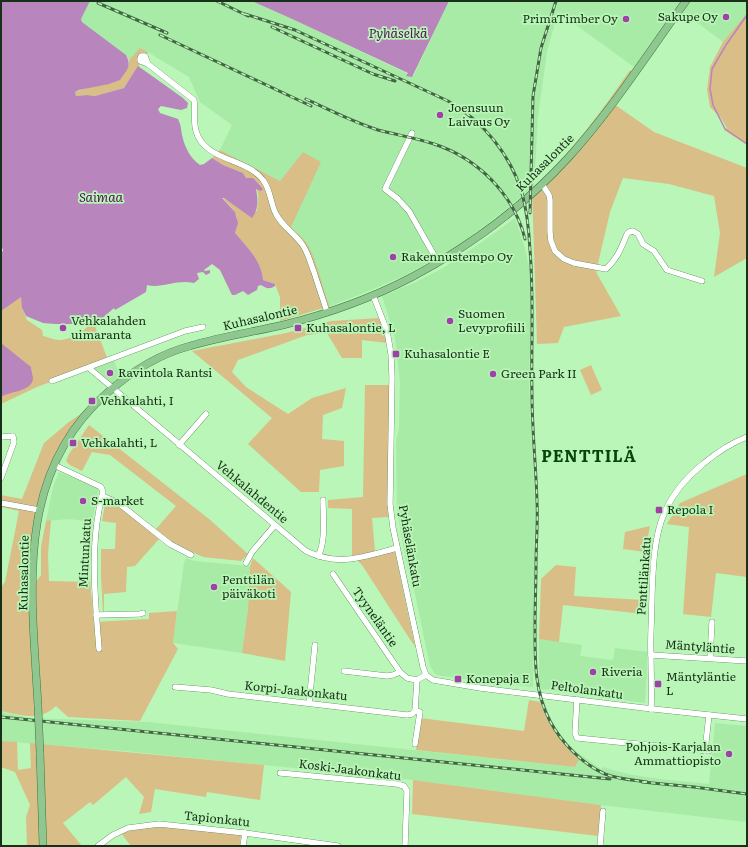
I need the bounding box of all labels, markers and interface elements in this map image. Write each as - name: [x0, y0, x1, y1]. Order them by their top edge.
- place label: Sakupe Oy: [658, 7, 718, 25]
- place label: PrimaTimber Oy: [522, 9, 618, 27]
- marker: Sakupe Oy: [721, 12, 731, 22]
- marker: PrimaTimber Oy: [621, 14, 631, 24]
- water label: Pyhäselkä: [368, 23, 428, 42]
- place label: Joensuun Laivaus Oy: [448, 98, 510, 130]
- marker: Joensuun Laivaus Oy: [435, 110, 445, 120]
- street label: Kuhasalontie: [511, 129, 577, 195]
- water label: Saimaa: [79, 187, 124, 206]
- place label: Rakennustempo Oy: [401, 247, 513, 265]
- marker: Rakennustempo Oy: [388, 252, 398, 262]
- street label: Kuhasalontie: [221, 300, 299, 334]
- place label: Suomen Levyprofiili: [458, 304, 525, 336]
- place label: Vehkalahden uimaranta: [71, 311, 146, 343]
- marker: Suomen Levyprofiili: [445, 316, 455, 326]
- place label: Kuhasalontie, L: [306, 318, 396, 336]
- marker: Vehkalahden uimaranta: [58, 323, 68, 333]
- marker: Kuhasalontie, L: [293, 323, 303, 333]
- place label: Kuhasalontie E: [404, 344, 490, 362]
- marker: Kuhasalontie E: [391, 349, 401, 359]
- place label: Ravintola Rantsi: [118, 363, 212, 381]
- place label: Green Park II: [501, 364, 577, 382]
- marker: Ravintola Rantsi: [105, 368, 115, 378]
- marker: Green Park II: [488, 369, 498, 379]
- place label: Vehkalahti, I: [100, 391, 174, 409]
- marker: Vehkalahti, I: [87, 396, 97, 406]
- place label: Vehkalahti, L: [81, 433, 157, 451]
- marker: Vehkalahti, L: [68, 438, 78, 448]
- district label: PENTTILÄ: [541, 443, 637, 467]
- street label: Vehkalahdentie: [212, 455, 293, 527]
- place label: S-market: [91, 491, 144, 509]
- marker: S-market: [78, 496, 88, 506]
- place label: Repola I: [667, 500, 714, 518]
- street label: Pyhäselänkatu: [395, 503, 427, 589]
- marker: Repola I: [654, 505, 664, 515]
- street label: Mintunkatu: [73, 517, 95, 588]
- street label: Kuhasalontie: [13, 535, 33, 611]
- street label: Penttilänkatu: [631, 536, 655, 616]
- place label: Penttilän päiväkoti: [222, 570, 276, 602]
- marker: Penttilän päiväkoti: [209, 582, 219, 592]
- street label: Tyyneläntie: [349, 583, 403, 650]
- street label: Mäntyläntie: [664, 635, 736, 657]
- place label: Riveria: [601, 662, 643, 680]
- marker: Riveria: [588, 667, 598, 677]
- place label: Mäntyläntie L: [666, 667, 736, 699]
- place label: Konepaja E: [466, 669, 530, 687]
- marker: Konepaja E: [453, 674, 463, 684]
- street label: Peltolankatu: [550, 675, 625, 703]
- street label: Korpi-Jaakonkatu: [244, 676, 349, 704]
- marker: Mäntyläntie L: [653, 679, 663, 689]
- place label: Pohjois-Karjalan Ammattiopisto: [626, 737, 721, 769]
- marker: Pohjois-Karjalan Ammattiopisto: [724, 749, 734, 759]
- street label: Koski-Jaakonkatu: [298, 754, 403, 784]
- street label: Tapionkatu: [183, 806, 251, 830]

